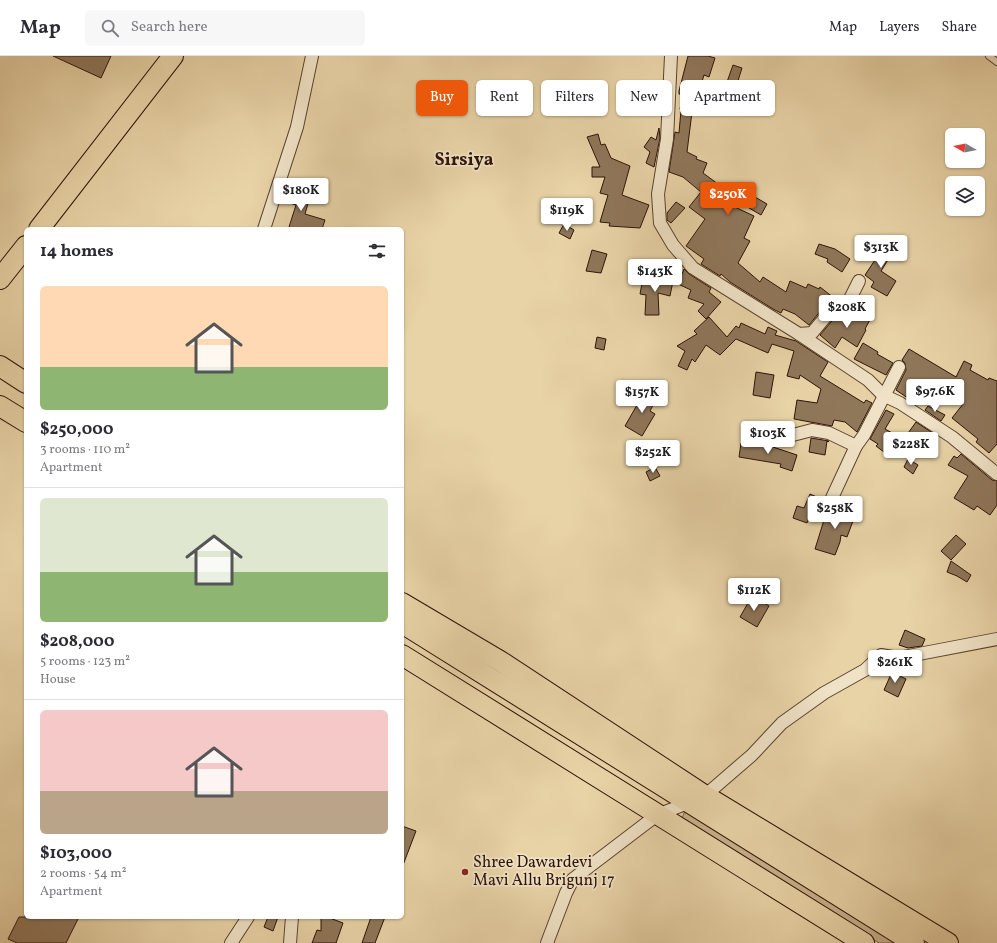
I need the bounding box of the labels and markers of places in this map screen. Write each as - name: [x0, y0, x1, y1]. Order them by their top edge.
- pin: $180K: [273, 178, 329, 212]
- pin: $250K: [700, 182, 756, 216]
- pin: $119K: [539, 198, 595, 232]
- pin: $313K: [853, 235, 909, 269]
- pin: $143K: [627, 259, 683, 293]
- pin: $208K: [819, 295, 875, 329]
- pin: $97.6K: [902, 379, 968, 413]
- pin: $157K: [614, 380, 670, 414]
- pin: $103K: [740, 421, 796, 455]
- pin: $228K: [883, 432, 939, 466]
- pin: $252K: [625, 440, 681, 474]
- pin: $258K: [807, 496, 863, 530]
- pin: $112K: [726, 578, 782, 612]
- pin: $261K: [867, 650, 923, 684]
- place label: Shree Dawardevi Mavi Allu Brigunj 17: [473, 852, 615, 892]
- marker: Shree Dawardevi Mavi Allu Brigunj 17: [460, 867, 470, 877]

